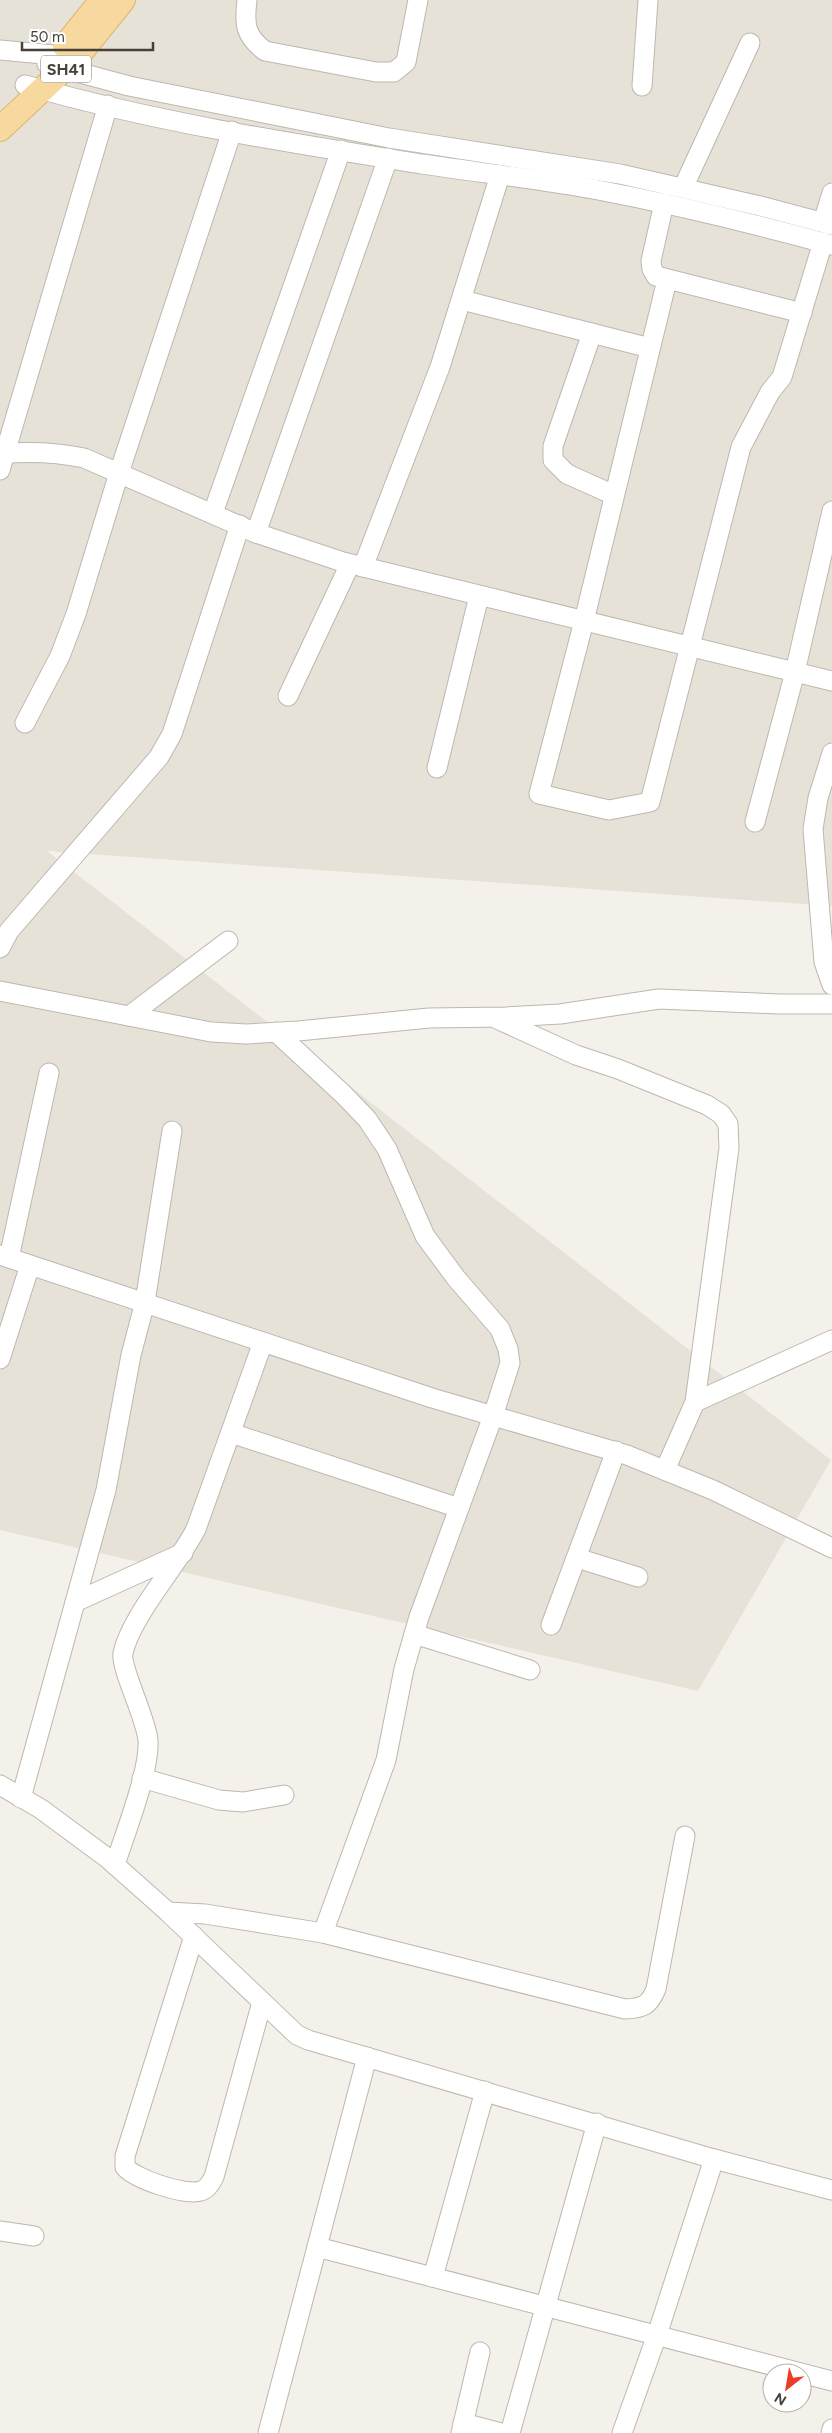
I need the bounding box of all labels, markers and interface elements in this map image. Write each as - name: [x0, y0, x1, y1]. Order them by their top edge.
- scale bar: [22, 20, 154, 52]
- text: 50 m: [30, 28, 65, 46]
- road number: SH41: [41, 56, 91, 82]
- north arrow: [762, 2363, 812, 2413]
- text: N: [772, 2389, 790, 2409]

